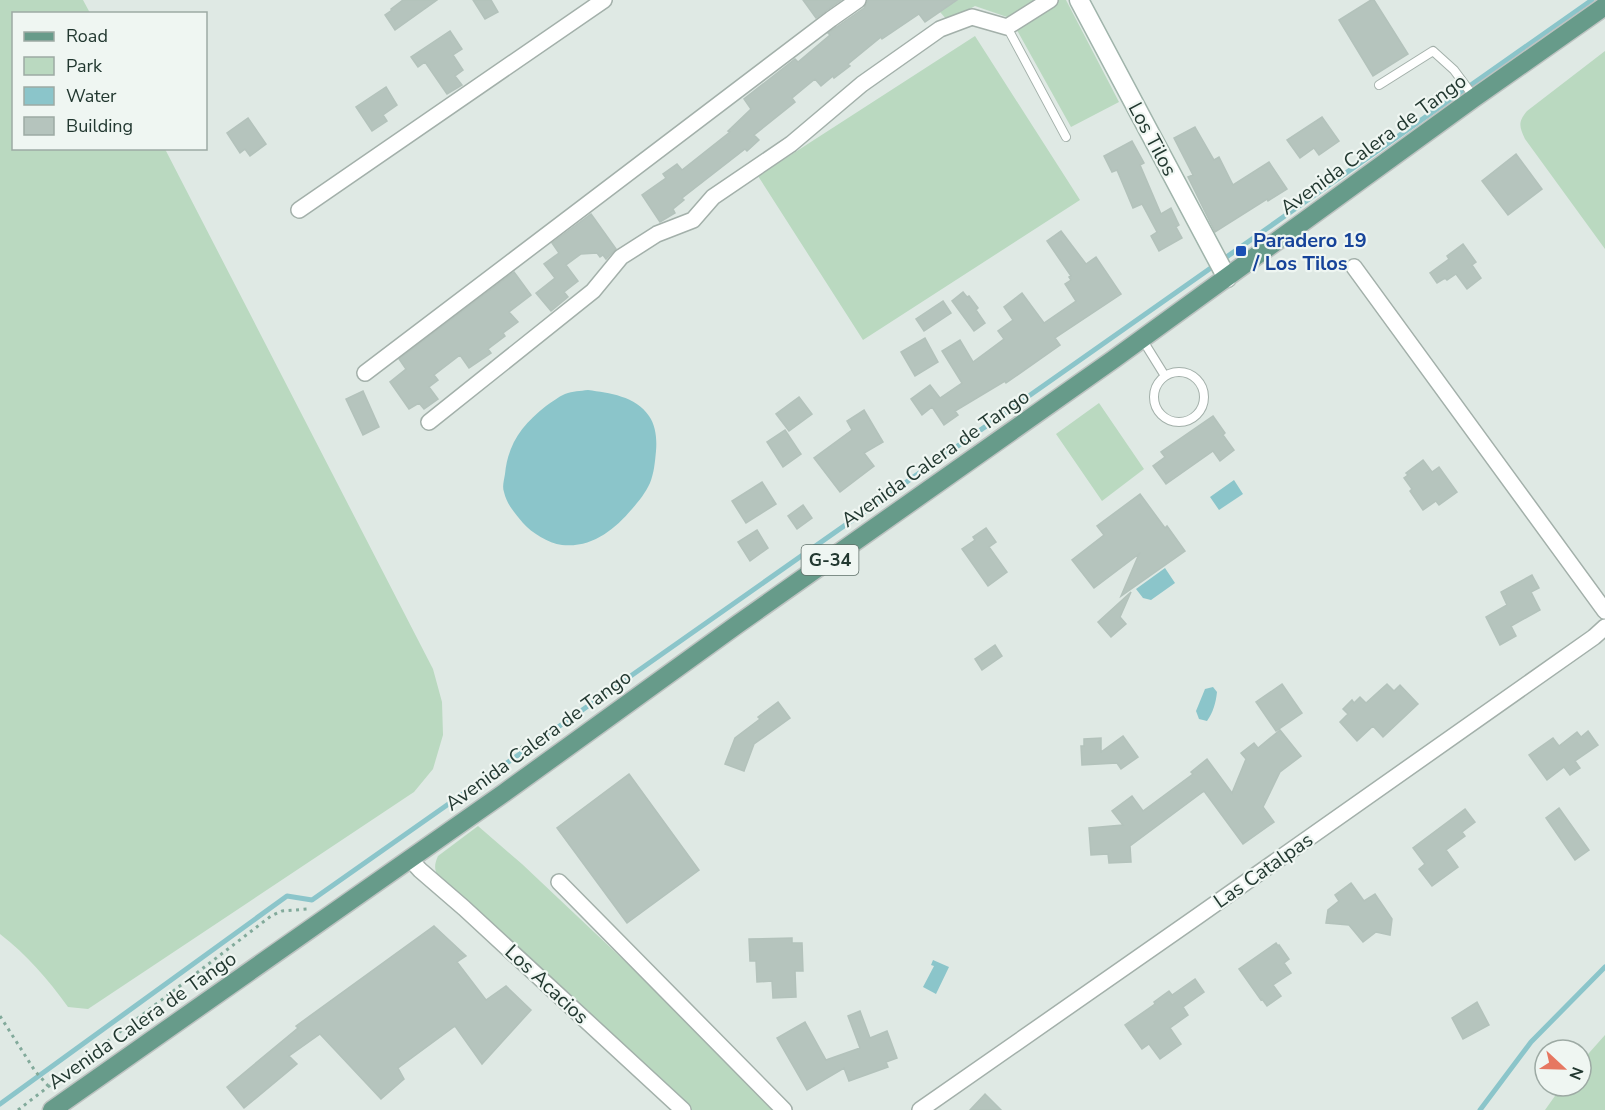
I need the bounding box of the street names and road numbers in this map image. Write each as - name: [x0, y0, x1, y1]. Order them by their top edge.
- street label: Avenida Calera de Tango: [1275, 68, 1472, 221]
- street label: Los Tilos: [1122, 98, 1183, 181]
- street label: Avenida Calera de Tango: [836, 383, 1035, 534]
- road number: G-34: [802, 545, 858, 575]
- street label: Avenida Calera de Tango: [440, 664, 637, 817]
- street label: Las Catalpas: [1208, 826, 1318, 915]
- street label: Los Acacios: [499, 939, 594, 1030]
- street label: Avenida Calera de Tango: [43, 945, 242, 1096]

